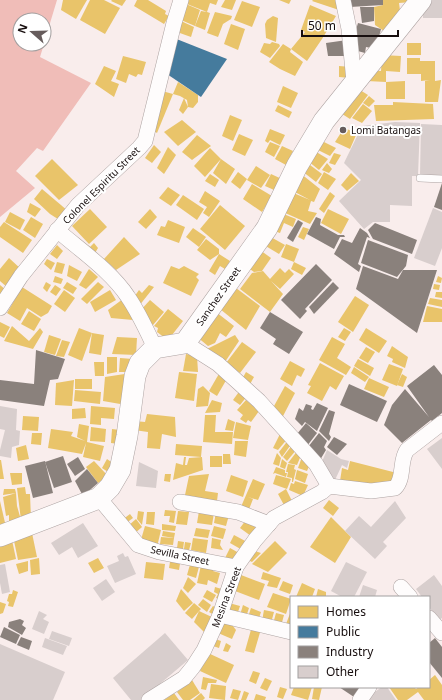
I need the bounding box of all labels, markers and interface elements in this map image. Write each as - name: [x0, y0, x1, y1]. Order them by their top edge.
- north arrow: [12, 12, 52, 52]
- scale bar: [302, 12, 398, 38]
- text: 50 m: [308, 17, 336, 34]
- text: N: [14, 22, 31, 35]
- place label: Lomi Batangas: [351, 123, 421, 137]
- marker: Lomi Batangas: [338, 125, 348, 135]
- street label: Colonel Espiritu Street: [59, 143, 143, 227]
- street label: Sanchez Street: [192, 263, 244, 328]
- street label: Sevilla Street: [149, 542, 211, 568]
- street label: Mesina Street: [208, 564, 244, 630]
- legend: [290, 596, 430, 688]
- text: Homes: [326, 603, 366, 620]
- text: Public: [326, 623, 360, 640]
- text: Industry: [326, 643, 374, 660]
- text: Other: [326, 663, 359, 680]

